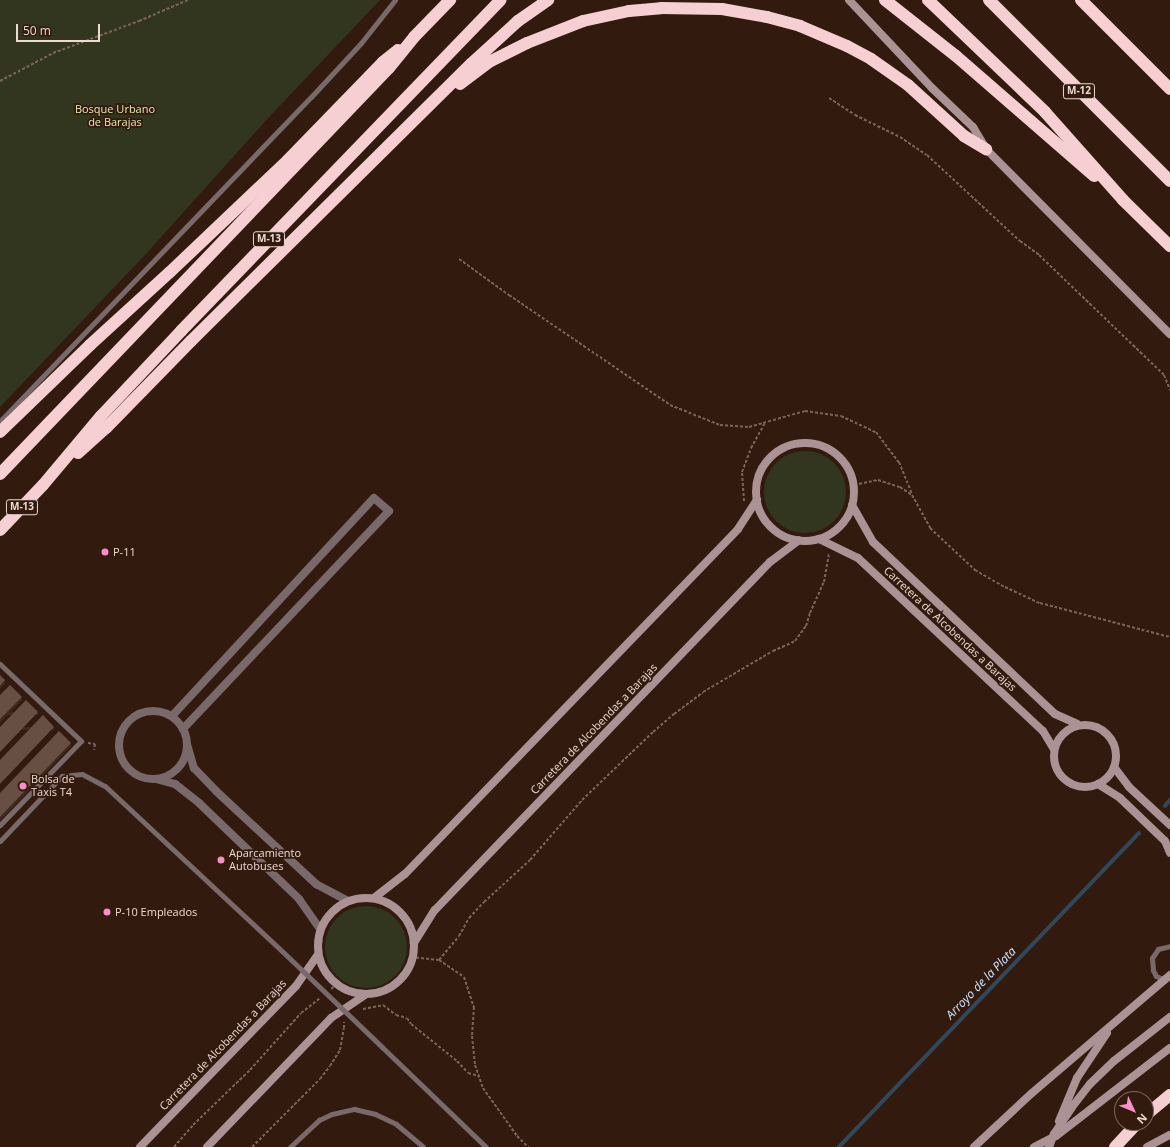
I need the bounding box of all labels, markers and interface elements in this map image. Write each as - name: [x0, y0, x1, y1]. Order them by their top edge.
- scale bar: [18, 16, 102, 42]
- text: 50 m: [23, 22, 51, 39]
- road number: M-12: [1062, 83, 1096, 99]
- park label: Bosque Urbano de Barajas: [75, 103, 155, 129]
- road number: M-13: [252, 231, 286, 247]
- road number: M-13: [5, 499, 39, 515]
- place label: P-11: [113, 545, 136, 559]
- marker: P-11: [100, 547, 110, 557]
- street label: Carretera de Alcobendas a Barajas: [881, 564, 1019, 694]
- street label: Carretera de Alcobendas a Barajas: [528, 661, 660, 797]
- place label: Bolsa de Taxis T4: [31, 773, 75, 799]
- marker: Bolsa de Taxis T4: [18, 781, 28, 791]
- place label: Aparcamiento Autobuses: [229, 847, 301, 873]
- marker: Aparcamiento Autobuses: [216, 855, 226, 865]
- place label: P-10 Empleados: [115, 905, 197, 919]
- marker: P-10 Empleados: [102, 907, 112, 917]
- water label: Arroyo de la Plata: [943, 944, 1019, 1022]
- street label: Carretera de Alcobendas a Barajas: [157, 977, 289, 1113]
- north arrow: [1114, 1091, 1154, 1131]
- text: N: [1134, 1111, 1151, 1127]

